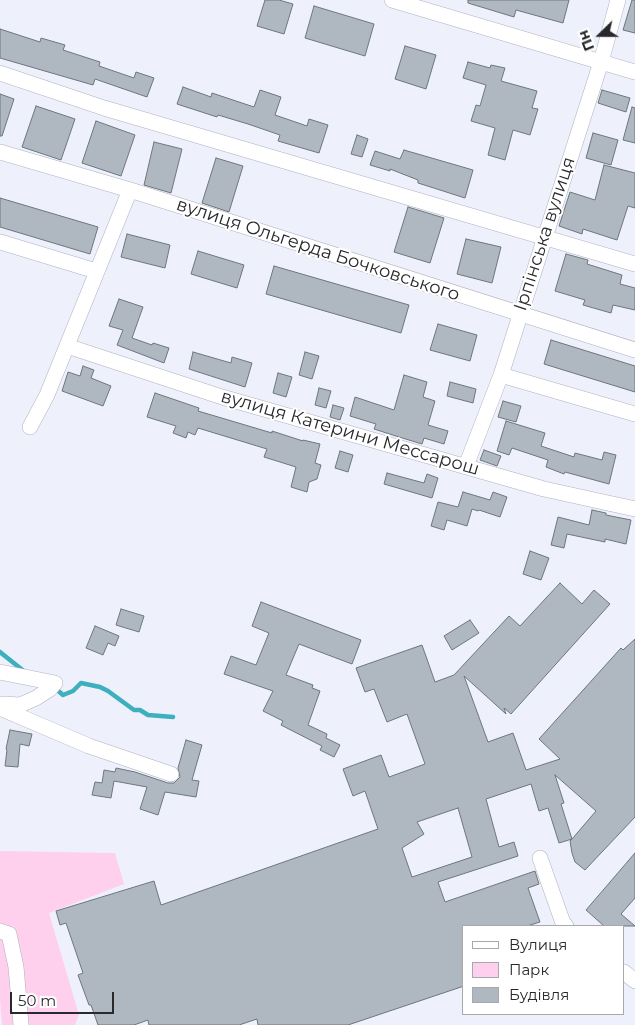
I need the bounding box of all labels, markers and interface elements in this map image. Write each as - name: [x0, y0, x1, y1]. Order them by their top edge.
- north arrow: [575, 10, 625, 60]
- text: Пн: [574, 27, 598, 54]
- street label: Ірпінська вулиця: [510, 154, 580, 314]
- street label: вулиця Ольгерда Бочковського: [174, 194, 462, 306]
- street label: вулиця Катерини Мессарош: [218, 386, 482, 480]
- legend: [462, 925, 625, 1015]
- text: Вулиця: [509, 935, 567, 954]
- text: Парк: [509, 960, 549, 979]
- scale bar: [12, 982, 116, 1014]
- text: Будівля: [509, 985, 569, 1004]
- text: 50 m: [18, 991, 56, 1010]

